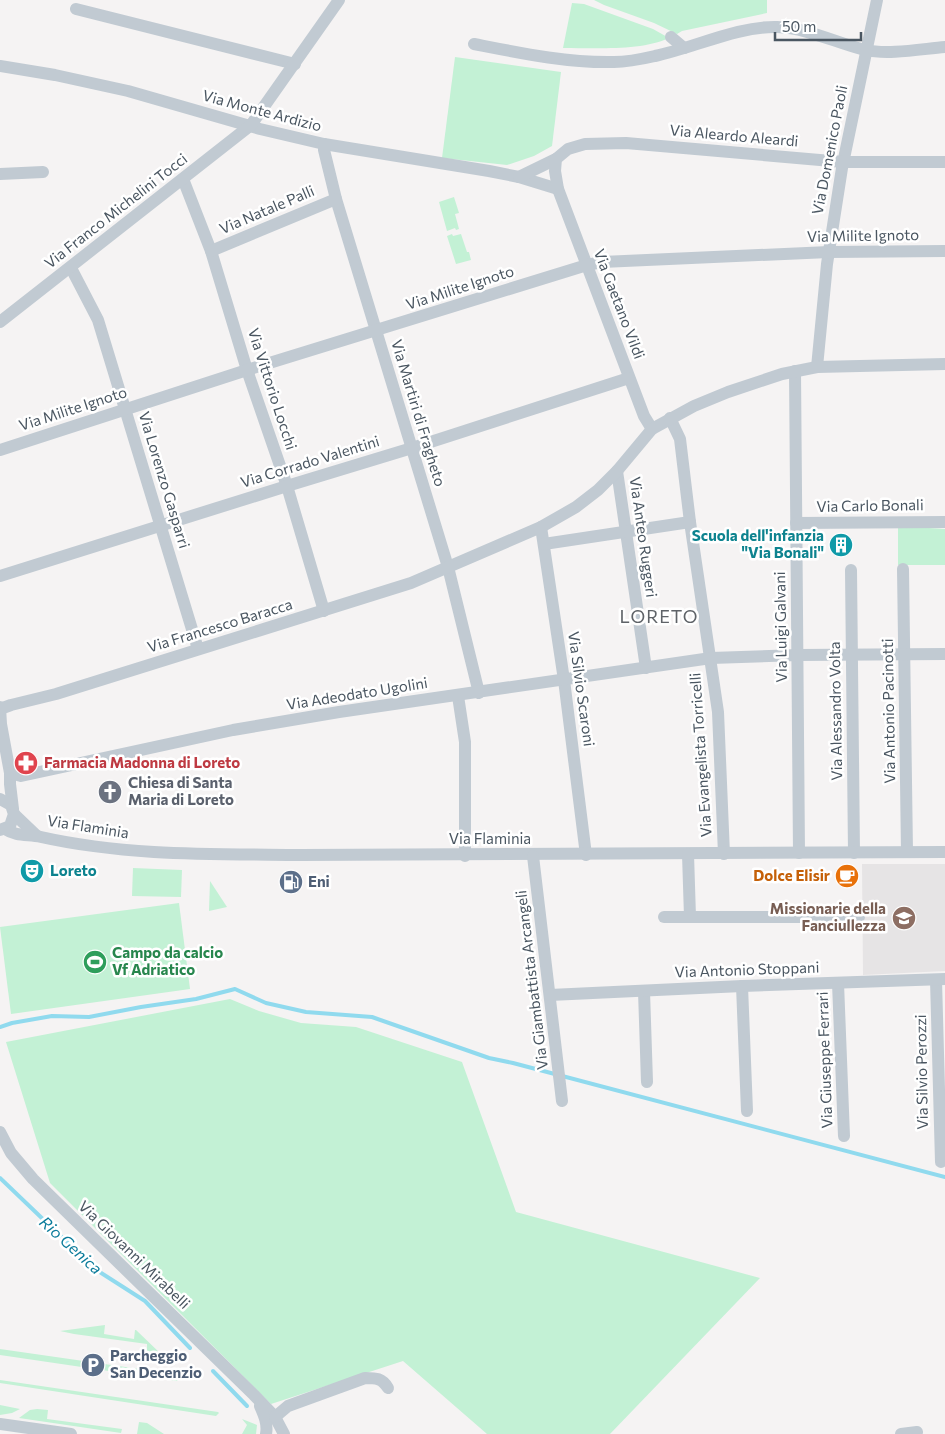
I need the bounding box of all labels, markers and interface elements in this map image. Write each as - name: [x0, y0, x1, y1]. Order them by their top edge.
- scale bar: [775, 10, 861, 42]
- text: 50 m: [782, 17, 816, 35]
- street label: Via Domenico Paoli: [808, 84, 850, 216]
- street label: Via Monte Ardizio: [201, 85, 324, 135]
- street label: Via Aleardo Aleardi: [669, 120, 799, 150]
- street label: Via Franco Michelini Tocci: [40, 149, 190, 271]
- street label: Via Natale Palli: [216, 181, 317, 237]
- street label: Via Milite Ignoto: [807, 225, 919, 245]
- street label: Via Gaetano Vildi: [591, 246, 649, 361]
- street label: Via Milite Ignoto: [403, 261, 516, 313]
- street label: Via Vittorio Locchi: [245, 326, 301, 452]
- street label: Via Martiri di Fragheto: [388, 337, 450, 488]
- street label: Via Milite Ignoto: [16, 382, 129, 434]
- street label: Via Lorenzo Gasparri: [136, 409, 194, 550]
- street label: Via Corrado Valentini: [238, 431, 381, 491]
- street label: Via Anteo Ruggeri: [627, 475, 661, 598]
- street label: Via Carlo Bonali: [816, 495, 924, 515]
- place label: Scuola dell'infanzia "Via Bonali": [692, 526, 824, 561]
- building icon: Scuola dell'infanzia "Via Bonali": [828, 532, 854, 558]
- street label: Via Luigi Galvani: [770, 571, 790, 683]
- street label: Via Francesco Baracca: [145, 594, 294, 656]
- district label: LORETO: [619, 605, 699, 627]
- street label: Via Silvio Scaroni: [565, 630, 599, 748]
- street label: Via Antonio Pacinotti: [878, 638, 898, 784]
- street label: Via Alessandro Volta: [825, 641, 845, 781]
- street label: Via Evangelista Torricelli: [685, 672, 715, 838]
- street label: Via Adeodato Ugolini: [285, 673, 429, 713]
- pharmacy icon: Farmacia Madonna di Loreto: [13, 750, 39, 776]
- place label: Farmacia Madonna di Loreto: [44, 753, 240, 771]
- place label: Chiesa di Santa Maria di Loreto: [128, 773, 234, 808]
- church icon: Chiesa di Santa Maria di Loreto: [97, 779, 123, 805]
- street label: Via Flaminia: [46, 811, 130, 841]
- street label: Via Flaminia: [449, 829, 531, 847]
- theatre icon: Loreto: [19, 858, 45, 884]
- place label: Loreto: [50, 861, 97, 879]
- cafe icon: Dolce Elisir: [834, 863, 860, 889]
- place label: Dolce Elisir: [753, 866, 830, 884]
- fuel station icon: Eni: [278, 869, 304, 895]
- place label: Eni: [308, 872, 330, 890]
- street label: Via Giambattista Arcangeli: [511, 889, 551, 1071]
- place label: Missionarie della Fanciullezza: [770, 899, 886, 934]
- school or university icon: Missionarie della Fanciullezza: [891, 905, 917, 931]
- place label: Campo da calcio Vf Adriatico: [112, 943, 223, 978]
- sports icon: Campo da calcio Vf Adriatico: [82, 949, 108, 975]
- street label: Via Antonio Stoppani: [674, 957, 820, 981]
- street label: Via Giuseppe Ferrari: [813, 991, 835, 1129]
- street label: Via Silvio Perozzi: [911, 1014, 931, 1130]
- street label: Via Giovanni Mirabelli: [75, 1196, 194, 1312]
- water label: Rio Genica: [36, 1212, 106, 1278]
- place label: Parcheggio San Decenzio: [110, 1346, 202, 1381]
- parking icon: Parcheggio San Decenzio: [80, 1352, 106, 1378]

